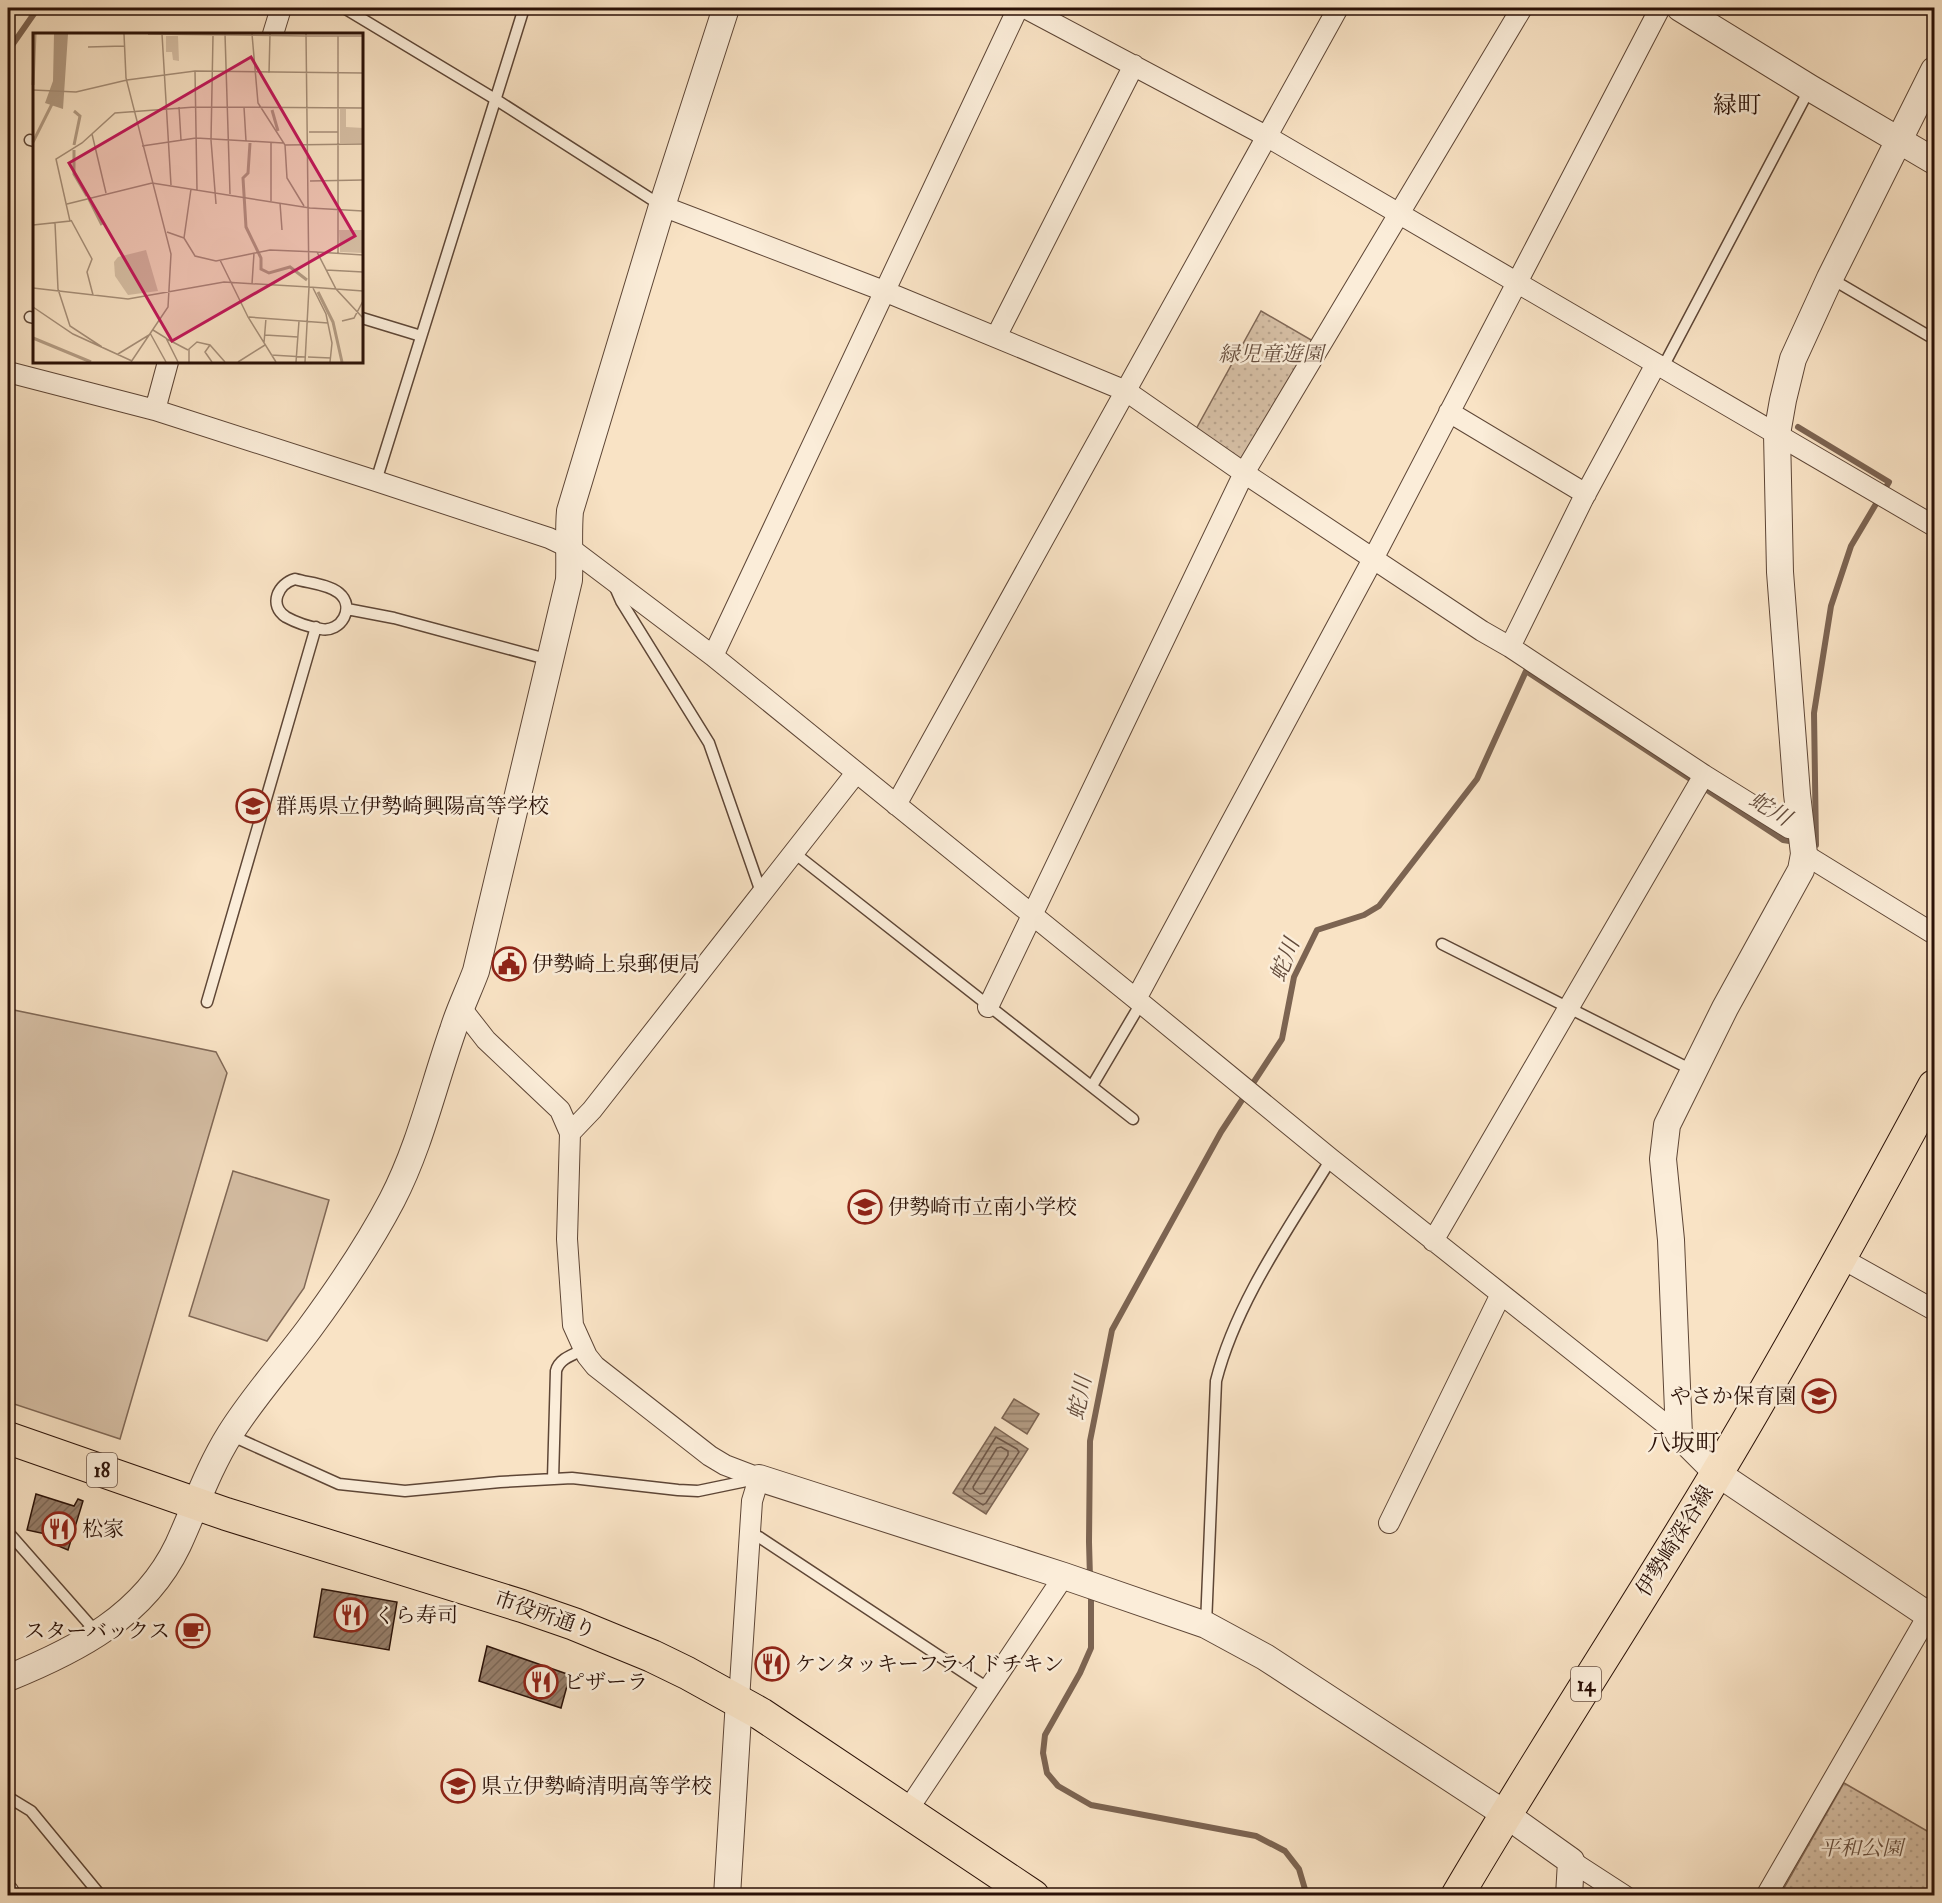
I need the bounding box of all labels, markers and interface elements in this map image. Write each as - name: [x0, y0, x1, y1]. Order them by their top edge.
- inset map: [33, 33, 363, 363]
- district label: 緑町: [1713, 90, 1761, 121]
- park label: 緑児童遊園: [1219, 341, 1326, 368]
- water label: 蛇川: [1744, 786, 1798, 833]
- school or university icon: 群馬県立伊勢崎興陽高等学校: [235, 788, 271, 824]
- place label: 群馬県立伊勢崎興陽高等学校: [276, 793, 549, 820]
- water label: 蛇川: [1264, 933, 1307, 986]
- public building icon: 伊勢崎上泉郵便局: [491, 946, 527, 982]
- place label: 伊勢崎上泉郵便局: [532, 951, 700, 978]
- school or university icon: 伊勢崎市立南小学校: [847, 1189, 883, 1225]
- place label: 伊勢崎市立南小学校: [888, 1194, 1077, 1221]
- water label: 蛇川: [1062, 1372, 1098, 1422]
- school or university icon: やさか保育園: [1801, 1378, 1837, 1414]
- place label: やさか保育園: [1670, 1383, 1796, 1410]
- district label: 八坂町: [1647, 1428, 1719, 1459]
- road number: 18: [87, 1453, 117, 1487]
- street label: 伊勢崎深谷線: [1630, 1480, 1720, 1602]
- restaurant icon: 松家: [41, 1511, 77, 1547]
- place label: 松家: [82, 1516, 124, 1543]
- street label: 市役所通り: [491, 1585, 599, 1645]
- restaurant icon: くら寿司: [333, 1597, 369, 1633]
- place label: くら寿司: [374, 1602, 458, 1629]
- cafe icon: スターバックス: [175, 1613, 211, 1649]
- place label: スターバックス: [24, 1618, 170, 1645]
- restaurant icon: ケンタッキーフライドチキン: [754, 1646, 790, 1682]
- place label: ケンタッキーフライドチキン: [795, 1651, 1064, 1678]
- restaurant icon: ピザーラ: [523, 1664, 559, 1700]
- road number: 14: [1571, 1667, 1601, 1701]
- place label: ピザーラ: [564, 1669, 648, 1696]
- school or university icon: 県立伊勢崎清明高等学校: [440, 1768, 476, 1804]
- place label: 県立伊勢崎清明高等学校: [481, 1773, 712, 1800]
- park label: 平和公園: [1819, 1835, 1906, 1862]

